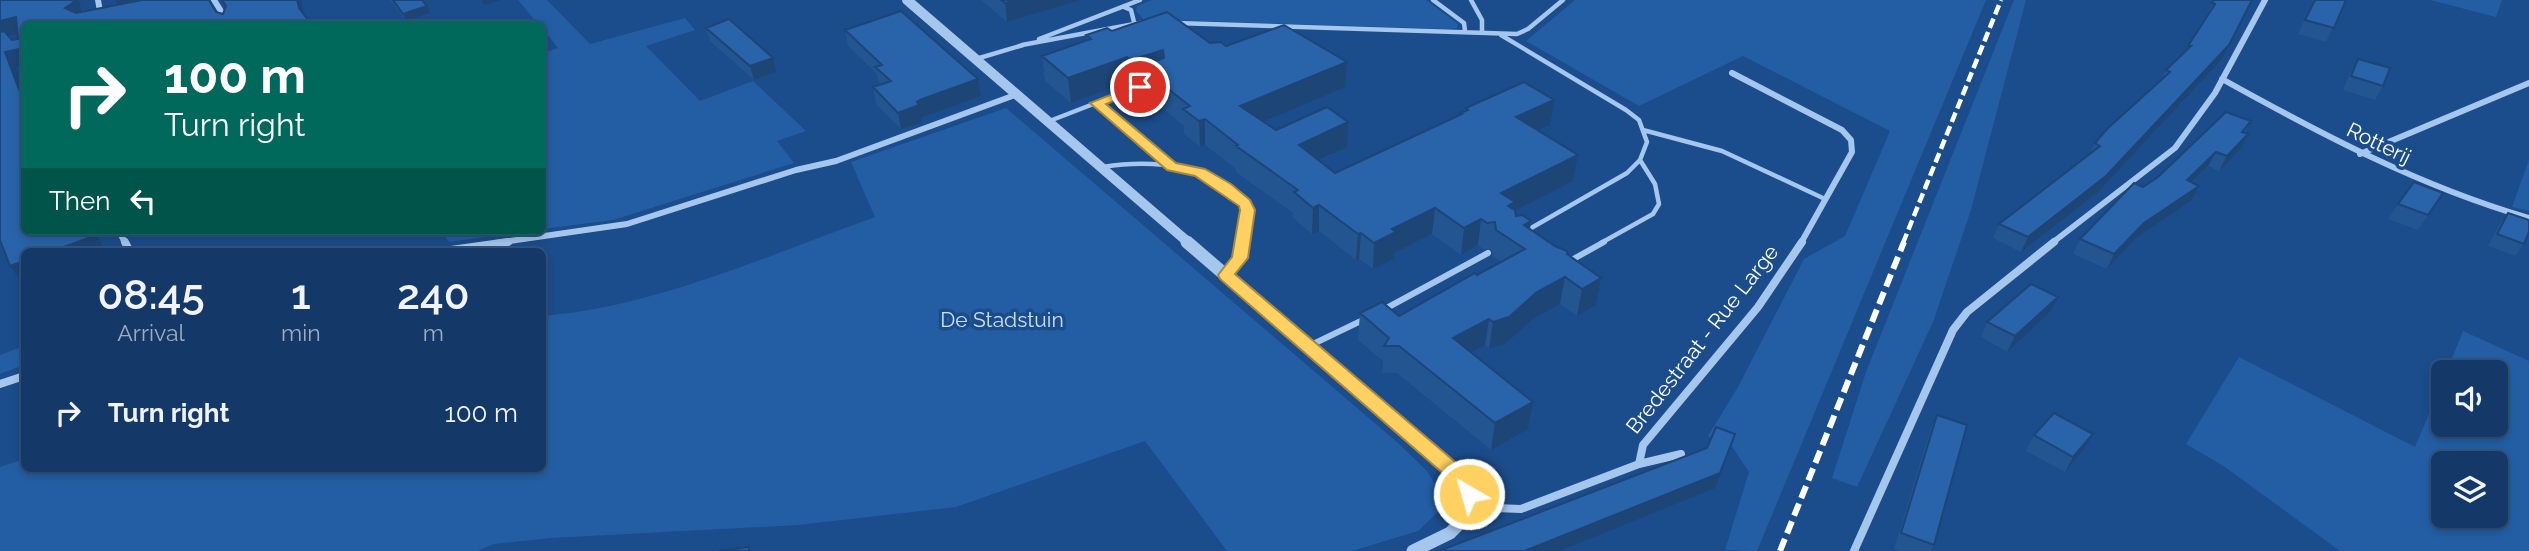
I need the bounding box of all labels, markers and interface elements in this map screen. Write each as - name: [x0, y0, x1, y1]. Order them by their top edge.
- text: 100 m: [164, 47, 306, 104]
- icon: right: [49, 49, 140, 140]
- pin: [1110, 57, 1170, 117]
- icon: arrive: [1121, 68, 1159, 106]
- text: Turn right: [164, 106, 305, 143]
- street label: Rotterij: [2343, 117, 2415, 169]
- icon: left: [124, 182, 162, 220]
- text: Then: [49, 186, 110, 216]
- street label: Bredestraat - Rue Large: [1621, 240, 1783, 438]
- text: 08:45: [97, 270, 205, 319]
- text: 1: [291, 270, 311, 319]
- text: 240: [397, 270, 470, 319]
- park label: De Stadstuin: [940, 307, 1064, 332]
- text: Arrival: [117, 319, 185, 346]
- text: min: [281, 319, 321, 346]
- text: m: [423, 319, 444, 346]
- map controls: [2431, 360, 2508, 528]
- button: sound: [2431, 360, 2508, 437]
- icon: right: [49, 394, 87, 432]
- text: Turn right: [108, 398, 229, 428]
- text: 100 m: [445, 398, 518, 428]
- button: layers: [2431, 451, 2508, 528]
- position arrow: [1432, 457, 1506, 531]

